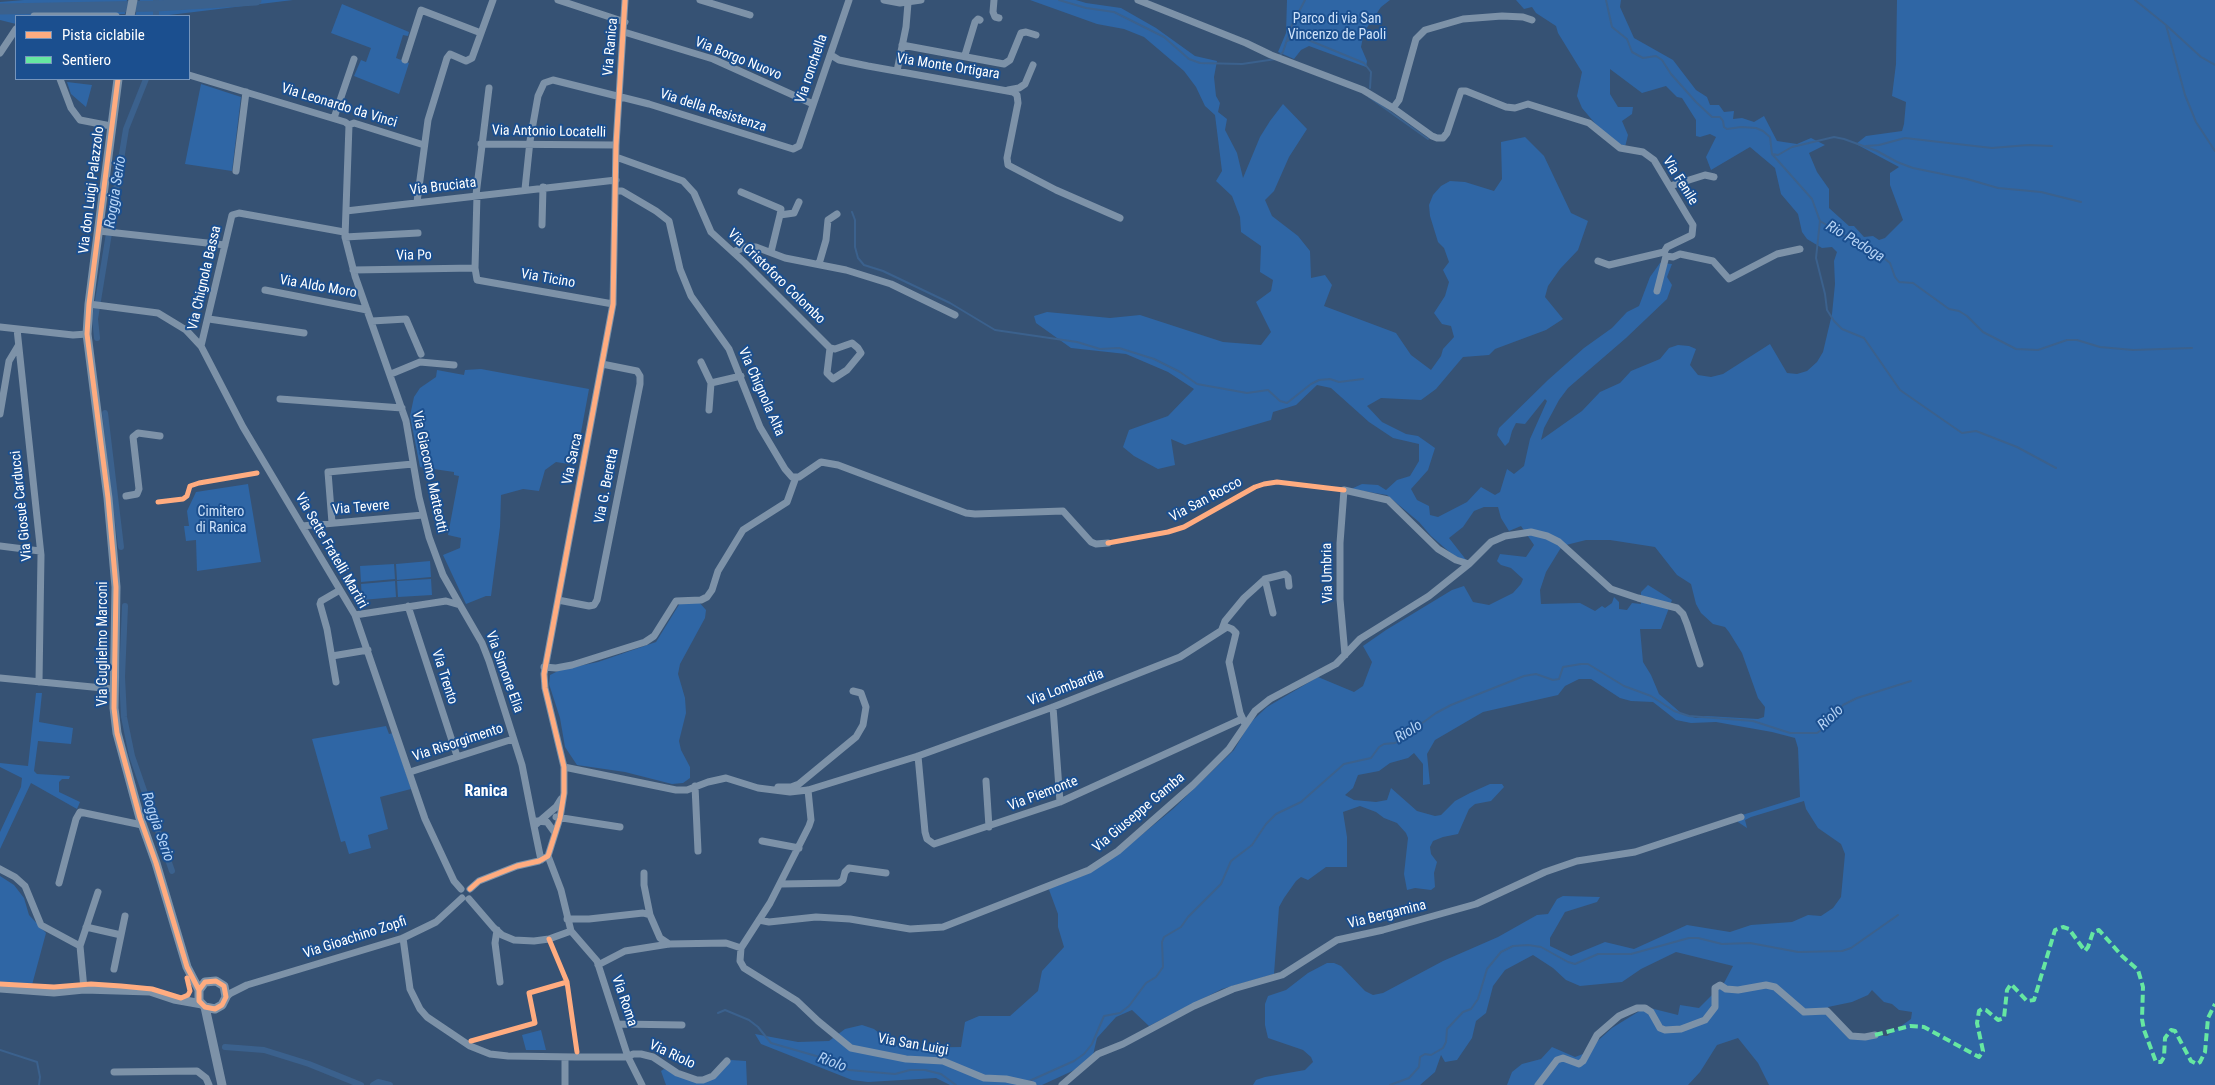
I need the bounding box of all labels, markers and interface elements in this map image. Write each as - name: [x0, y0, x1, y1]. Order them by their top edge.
- park label: Parco di via San Vincenzo de Paoli: [1288, 11, 1386, 44]
- legend: [15, 15, 190, 80]
- street label: Via Ranica: [600, 17, 622, 77]
- text: Pista ciclabile: [62, 26, 145, 44]
- street label: Via ronchella: [792, 32, 832, 106]
- street label: Via Borgo Nuovo: [692, 34, 784, 84]
- text: Sentiero: [62, 51, 111, 69]
- street label: Via Monte Ortigara: [895, 51, 1001, 83]
- street label: Via Leonardo da Vinci: [279, 80, 399, 132]
- street label: Via della Resistenza: [658, 86, 768, 136]
- street label: Via Antonio Locatelli: [492, 123, 606, 141]
- street label: Via don Luigi Palazzolo: [76, 125, 108, 255]
- street label: Via Fenile: [1659, 154, 1701, 208]
- water label: Roggia Serio: [101, 155, 131, 229]
- street label: Via Bruciata: [409, 175, 477, 199]
- water label: Rio Pedoga: [1822, 217, 1888, 267]
- street label: Via Chignola Bassa: [185, 224, 225, 332]
- street label: Via Cristoforo Colombo: [724, 226, 828, 328]
- street label: Via Po: [396, 247, 432, 265]
- street label: Via Ticino: [519, 266, 577, 292]
- street label: Via Aldo Moro: [278, 272, 358, 302]
- street label: Via Chignola Alta: [734, 345, 788, 439]
- street label: Via Giacomo Matteotti: [408, 410, 450, 534]
- street label: Via Sarca: [559, 432, 587, 486]
- street label: Via G. Beretta: [591, 447, 623, 525]
- street label: Via Giosuè Carducci: [8, 450, 36, 562]
- street label: Via San Rocco: [1167, 474, 1245, 526]
- street label: Via Sette Fratelli Martiri: [291, 490, 371, 612]
- street label: Via Tevere: [332, 497, 390, 519]
- park label: Cimitero di Ranica: [196, 504, 246, 536]
- street label: Via Umbria: [1319, 543, 1337, 603]
- street label: Via Guglielmo Marconi: [95, 582, 111, 706]
- street label: Via Simone Elia: [481, 629, 527, 715]
- street label: Via Trento: [427, 648, 461, 706]
- street label: Via Lombardia: [1026, 666, 1106, 710]
- water label: Riolo: [1814, 702, 1848, 734]
- water label: Riolo: [1392, 717, 1426, 747]
- street label: Via Risorgimento: [411, 720, 505, 766]
- street label: Via Giuseppe Gamba: [1090, 770, 1188, 856]
- street label: Via Piemonte: [1006, 773, 1080, 815]
- district label: Ranica: [464, 782, 508, 802]
- water label: Roggia Serio: [137, 790, 177, 864]
- street label: Via Bergamina: [1346, 897, 1428, 933]
- street label: Via Gioachino Zopfi: [301, 913, 409, 963]
- street label: Via Roma: [607, 973, 641, 1029]
- street label: Via San Luigi: [876, 1031, 950, 1059]
- street label: Via Riolo: [646, 1037, 698, 1073]
- water label: Riolo: [815, 1049, 849, 1077]

